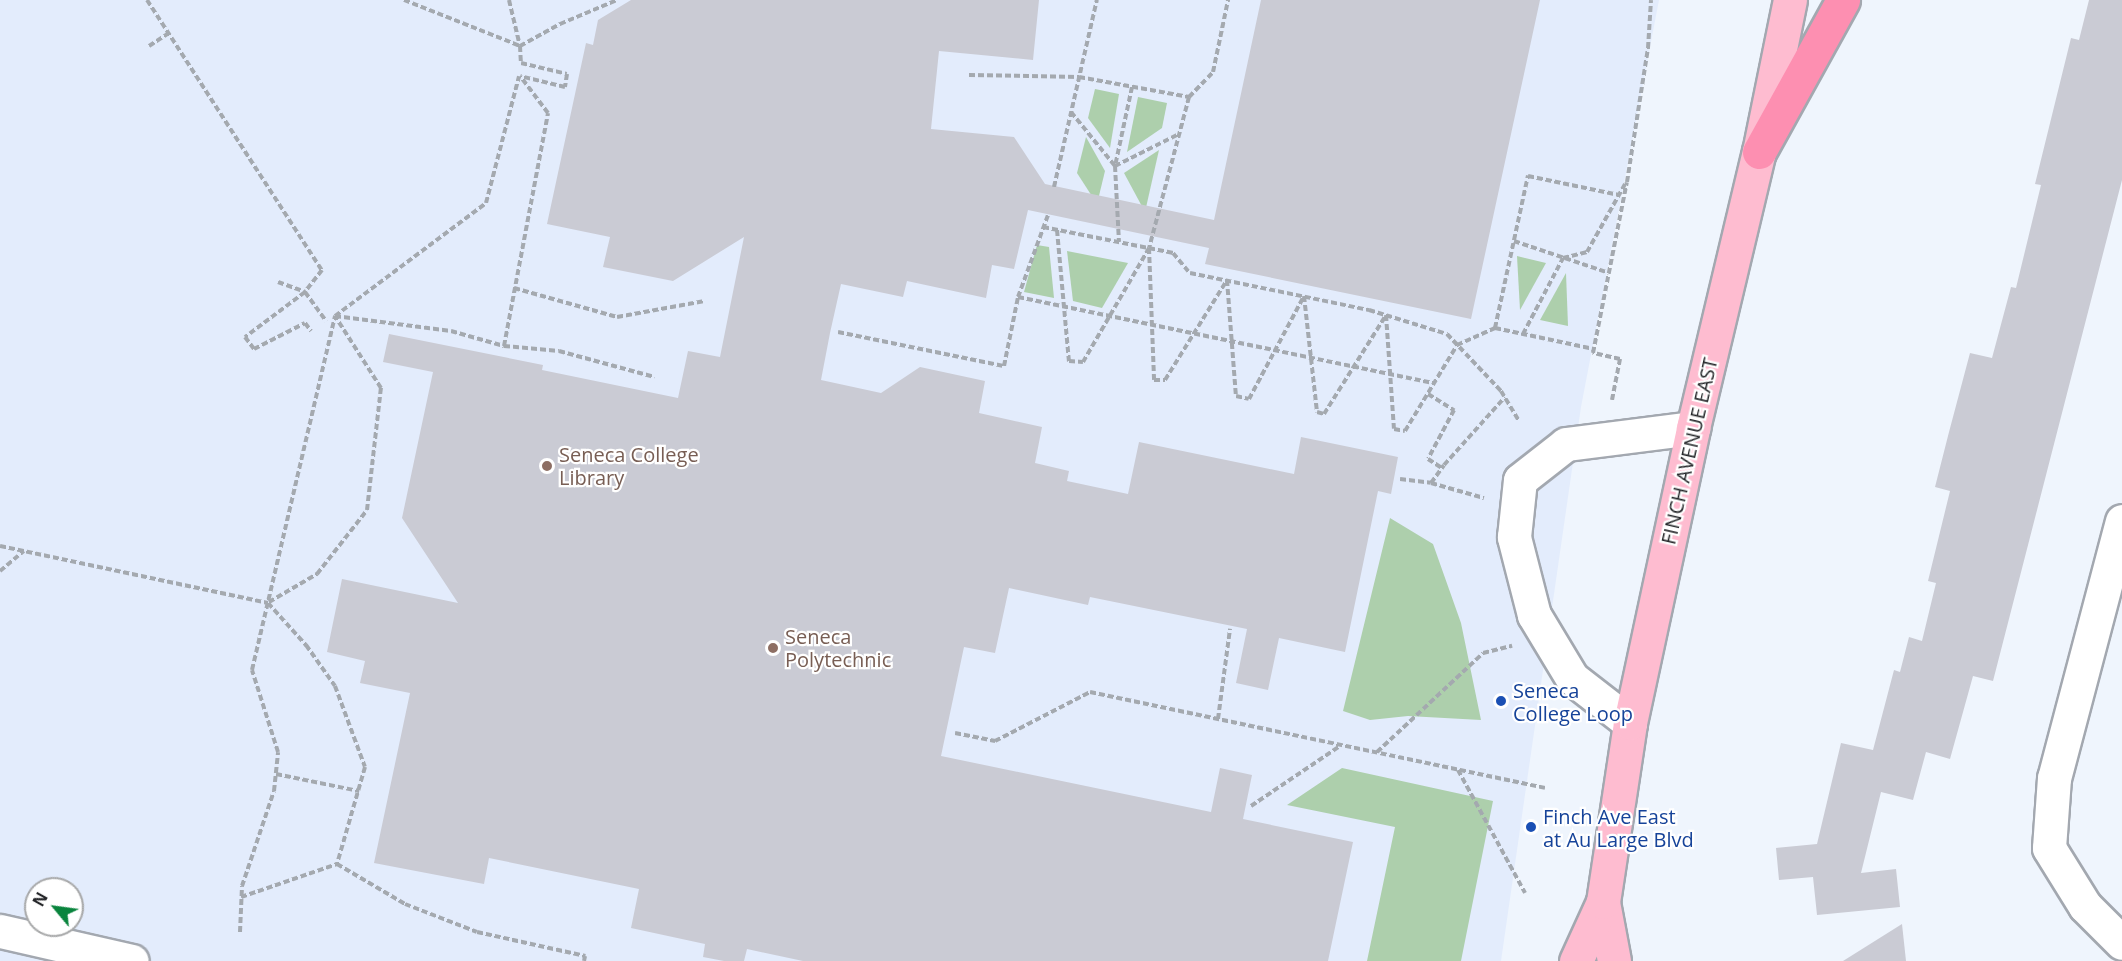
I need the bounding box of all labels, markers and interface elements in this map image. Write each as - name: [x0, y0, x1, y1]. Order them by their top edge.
- street label: FINCH AVENUE EAST: [1656, 355, 1722, 547]
- place label: Seneca College Library: [559, 442, 699, 489]
- marker: Seneca College Library: [540, 459, 554, 473]
- place label: Seneca Polytechnic: [785, 624, 891, 671]
- marker: Seneca Polytechnic: [766, 641, 780, 655]
- place label: Seneca College Loop: [1513, 678, 1633, 725]
- marker: Seneca College Loop: [1494, 694, 1508, 708]
- place label: Finch Ave East at Au Large Blvd: [1543, 804, 1694, 851]
- marker: Finch Ave East at Au Large Blvd: [1524, 820, 1538, 834]
- north arrow: [24, 877, 84, 937]
- text: N: [27, 888, 53, 910]

